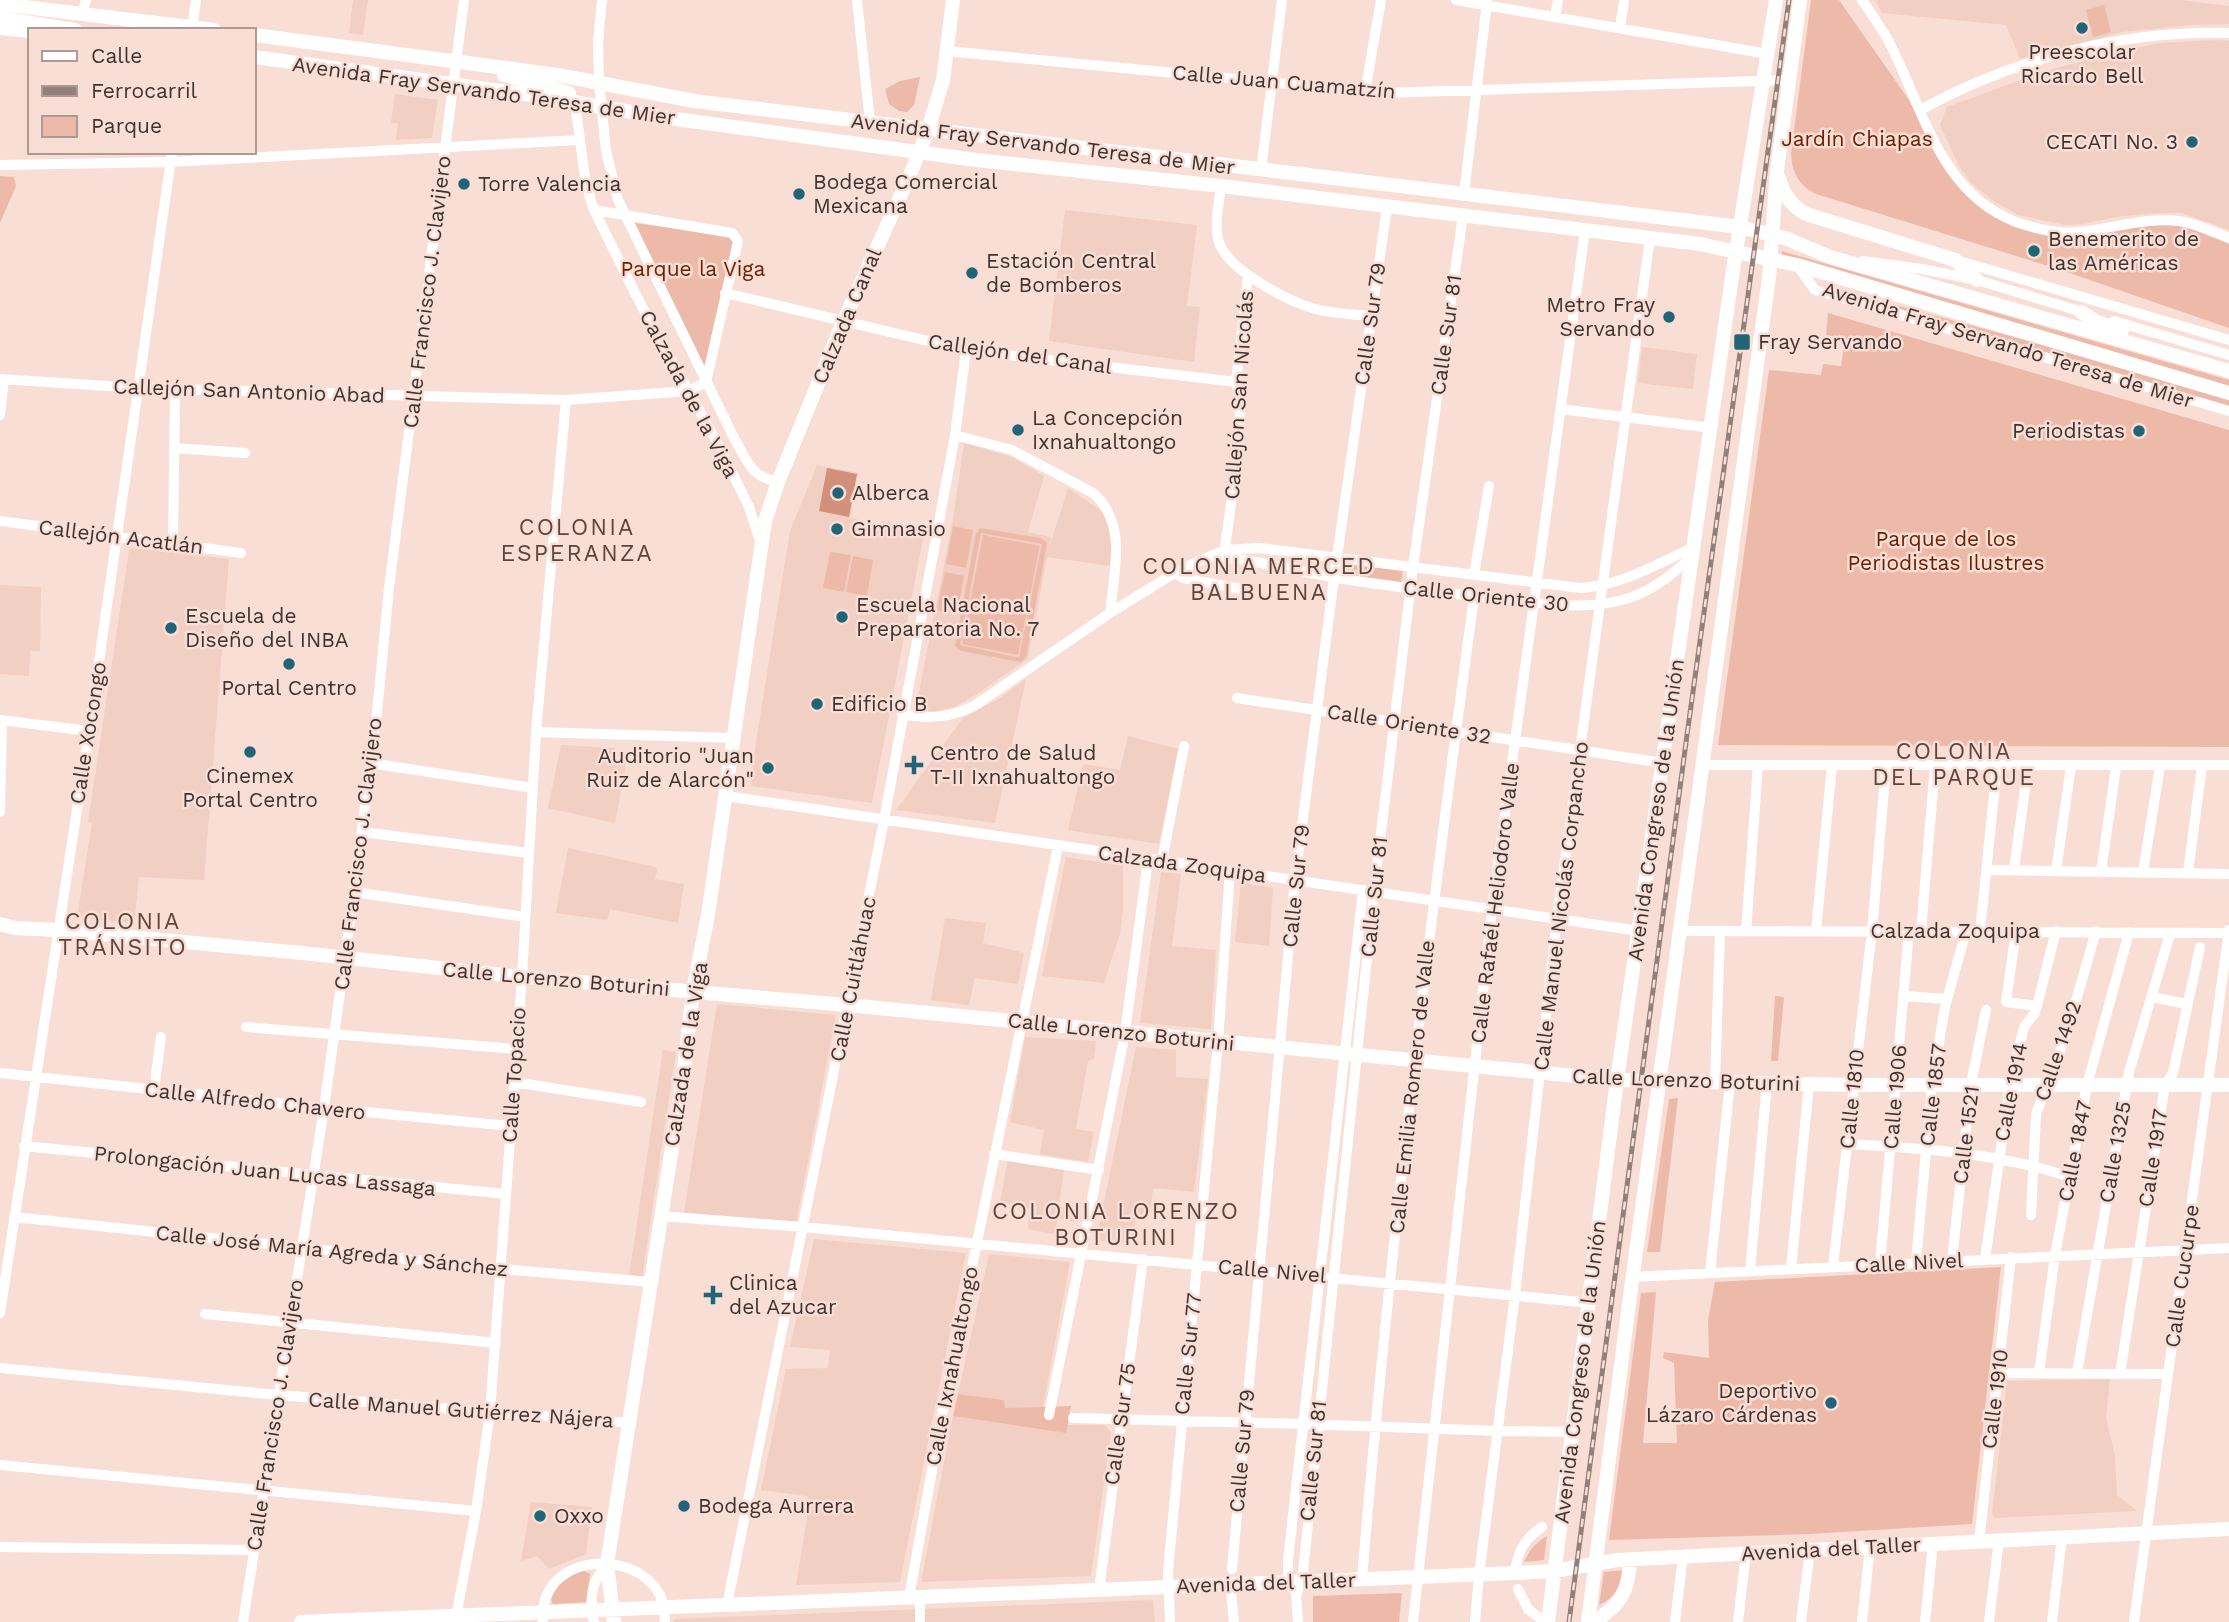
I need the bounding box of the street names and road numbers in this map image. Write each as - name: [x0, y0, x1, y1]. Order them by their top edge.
- street label: Avenida Fray Servando Teresa de Mier: [291, 51, 678, 130]
- street label: Calle Juan Cuamatzín: [1171, 59, 1397, 104]
- street label: Avenida Fray Servando Teresa de Mier: [850, 108, 1237, 180]
- street label: Calle Francisco J. Clavijero: [397, 154, 456, 430]
- street label: Calzada Canal: [807, 244, 887, 387]
- street label: Calle Sur 79: [1349, 261, 1391, 387]
- street label: Calle Sur 81: [1425, 273, 1466, 397]
- street label: Avenida Fray Servando Teresa de Mier: [1820, 276, 2197, 413]
- street label: Callejón San Nicolás: [1219, 290, 1258, 500]
- street label: Calzada de la Viga: [635, 306, 744, 482]
- street label: Callejón del Canal: [927, 328, 1114, 379]
- street label: Callejón San Antonio Abad: [113, 373, 385, 408]
- street label: Callejón Acatlán: [37, 514, 205, 559]
- street label: Calle Oriente 30: [1402, 574, 1570, 617]
- street label: Avenida Congreso de la Unión: [1622, 657, 1689, 963]
- street label: Calle Xocongo: [64, 660, 111, 806]
- street label: Calle Oriente 32: [1325, 698, 1493, 749]
- street label: Calle Francisco J. Clavijero: [328, 716, 387, 992]
- street label: Calle Manuel Nicolás Corpancho: [1528, 740, 1593, 1072]
- street label: Calle Rafaél Heliodoro Valle: [1465, 761, 1524, 1045]
- street label: Calle Sur 79: [1277, 823, 1314, 949]
- street label: Calle Sur 81: [1355, 835, 1392, 958]
- street label: Calzada Zoquipa: [1096, 839, 1268, 888]
- street label: Calle Cuitláhuac: [824, 894, 881, 1064]
- street label: Calzada Zoquipa: [1870, 918, 2040, 943]
- street label: Calle Emilia Romero de Valle: [1384, 939, 1439, 1235]
- street label: Calle Lorenzo Boturini: [441, 956, 671, 1001]
- street label: Calzada de la Viga: [659, 960, 712, 1148]
- street label: Calle 1492: [2029, 997, 2086, 1104]
- street label: Calle Topacio: [496, 1006, 531, 1144]
- street label: Calle Lorenzo Boturini: [1006, 1007, 1236, 1056]
- street label: Calle 1914: [1989, 1040, 2032, 1143]
- street label: Calle 1857: [1914, 1042, 1951, 1148]
- street label: Calle 1906: [1877, 1044, 1912, 1150]
- street label: Calle 1810: [1834, 1048, 1869, 1150]
- street label: Calle Lorenzo Boturini: [1572, 1063, 1800, 1096]
- street label: Calle Alfredo Chavero: [143, 1076, 367, 1125]
- street label: Calle 1521: [1947, 1084, 1984, 1186]
- street label: Calle 1847: [2052, 1098, 2097, 1204]
- street label: Calle 1325: [2093, 1099, 2136, 1205]
- street label: Calle 1917: [2132, 1107, 2173, 1209]
- street label: Prolongación Juan Lucas Lassaga: [93, 1140, 437, 1201]
- street label: Calle Cucurpe: [2159, 1203, 2204, 1349]
- street label: Avenida Congreso de la Unión: [1548, 1219, 1611, 1525]
- street label: Calle José María Agreda y Sánchez: [154, 1220, 510, 1281]
- street label: Calle Nivel: [1854, 1247, 1965, 1278]
- street label: Calle Nivel: [1217, 1253, 1328, 1288]
- street label: Calle Ixnahualtongo: [920, 1264, 983, 1468]
- street label: Calle Francisco J. Clavijero: [241, 1277, 308, 1552]
- street label: Calle Sur 77: [1169, 1291, 1206, 1416]
- street label: Calle 1910: [1976, 1348, 2013, 1450]
- street label: Calle Sur 75: [1099, 1361, 1140, 1487]
- street label: Calle Manuel Gutiérrez Nájera: [308, 1386, 615, 1433]
- street label: Calle Sur 79: [1224, 1388, 1259, 1514]
- street label: Calle Sur 81: [1294, 1399, 1331, 1522]
- street label: Avenida del Taller: [1740, 1531, 1922, 1566]
- street label: Avenida del Taller: [1176, 1567, 1357, 1598]

